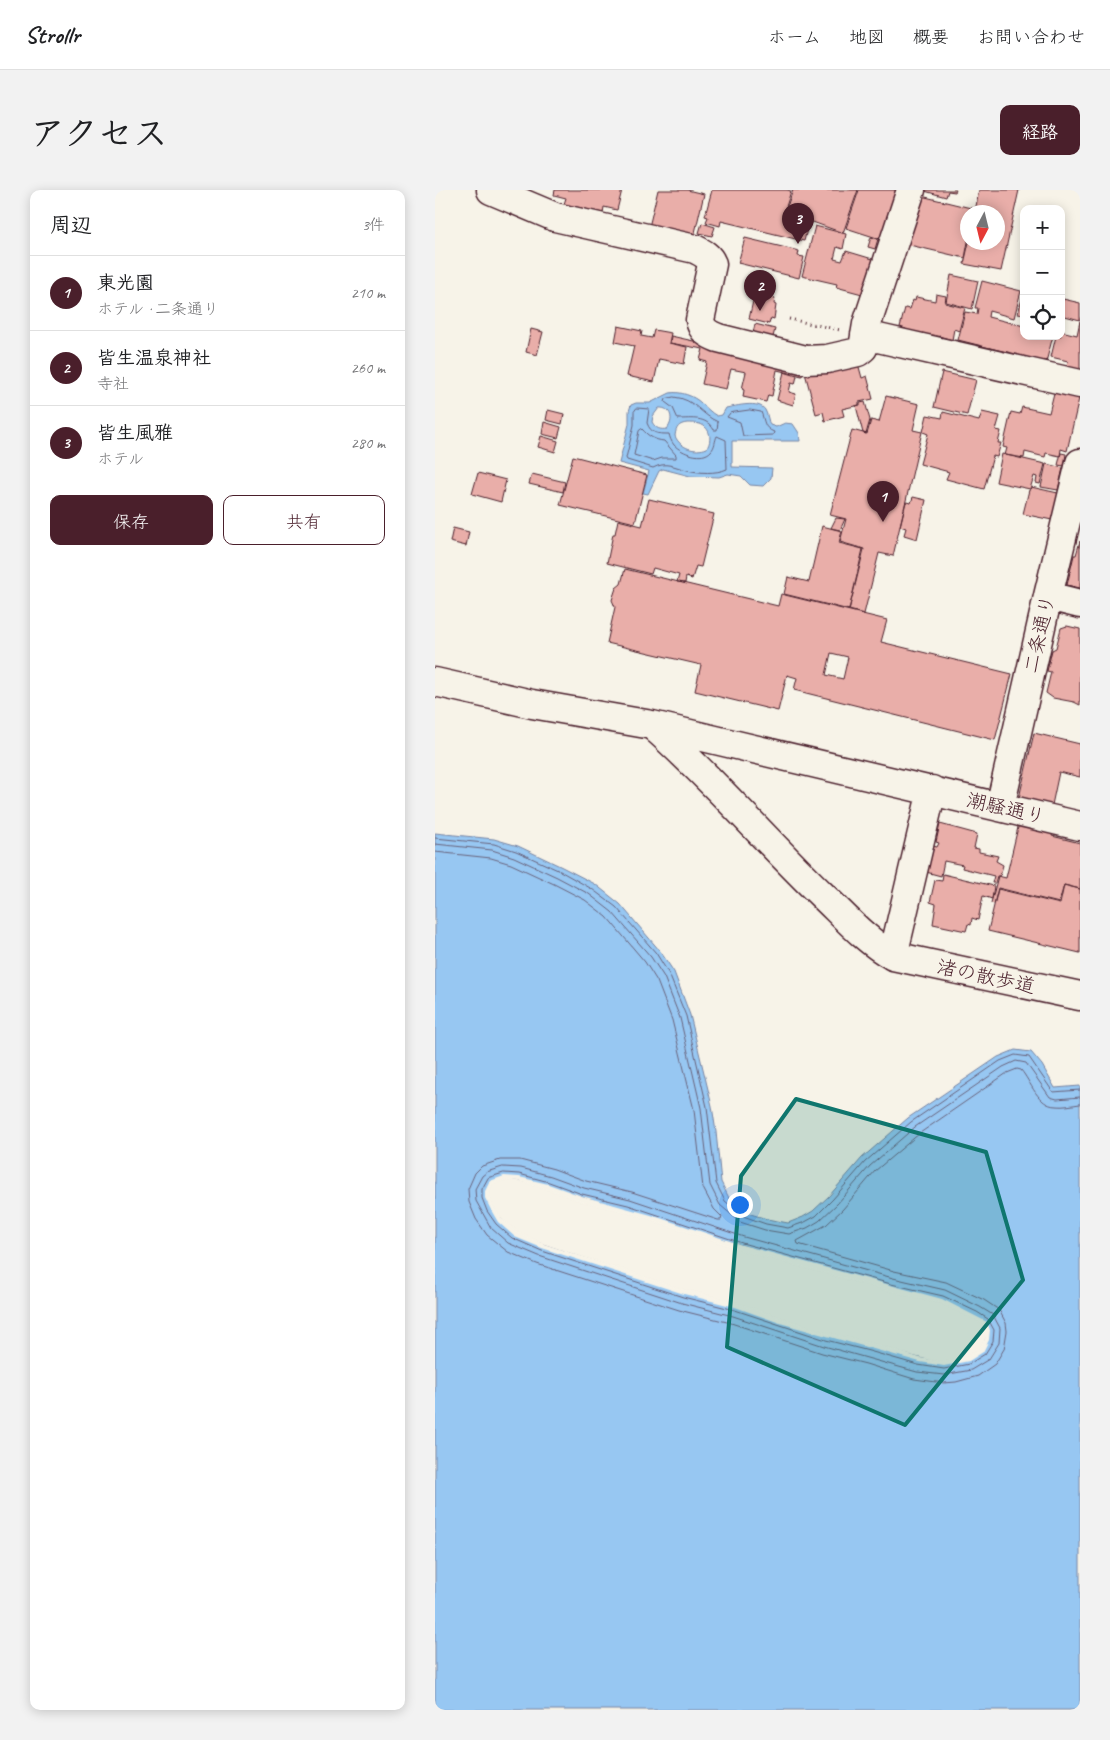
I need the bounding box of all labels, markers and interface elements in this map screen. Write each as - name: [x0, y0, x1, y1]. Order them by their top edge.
- text: Strollr: [25, 20, 80, 50]
- text: ホーム: [768, 26, 821, 48]
- text: 地図: [849, 26, 885, 48]
- text: 概要: [913, 26, 949, 48]
- text: お問い合わせ: [977, 26, 1085, 48]
- button: 経路: [1000, 105, 1080, 155]
- text: アクセス: [30, 111, 168, 156]
- pin: 3: [782, 203, 814, 244]
- north arrow: [960, 205, 1005, 250]
- map controls: [1020, 205, 1065, 340]
- button: +: [1020, 205, 1065, 250]
- text: 周辺: [50, 212, 92, 238]
- text: 3件: [362, 215, 385, 235]
- button: −: [1020, 250, 1065, 295]
- pin: 2: [744, 270, 776, 311]
- text: 東光園: [97, 271, 154, 295]
- text: 1: [62, 283, 70, 303]
- text: 210 m: [351, 283, 385, 303]
- button: locate: [1020, 295, 1065, 340]
- text: ホテル · 二条通り: [97, 299, 219, 319]
- text: 皆生温泉神社: [97, 346, 211, 370]
- text: 2: [62, 358, 70, 378]
- text: 260 m: [351, 358, 385, 378]
- text: 寺社: [97, 374, 129, 394]
- text: 皆生風雅: [97, 421, 173, 445]
- text: 3: [62, 433, 70, 453]
- text: 280 m: [351, 433, 385, 453]
- text: ホテル: [97, 449, 144, 469]
- pin: 1: [867, 481, 899, 522]
- button: 保存: [50, 495, 213, 545]
- button: 共有: [223, 495, 385, 545]
- street label: 二条通り: [1018, 592, 1061, 676]
- street label: 潮騒通り: [964, 787, 1048, 830]
- street label: 渚の散歩道: [934, 954, 1037, 999]
- your location: [727, 1192, 753, 1218]

